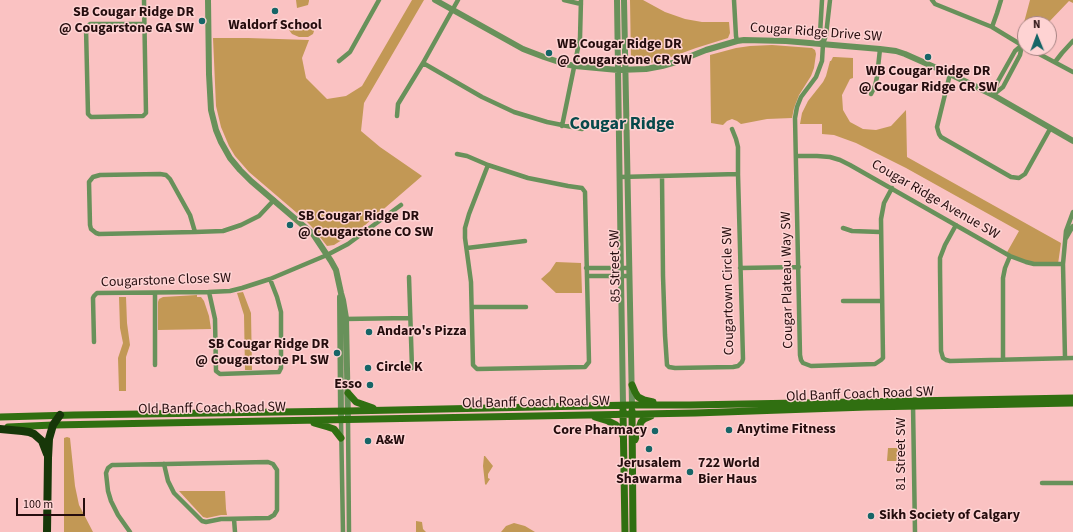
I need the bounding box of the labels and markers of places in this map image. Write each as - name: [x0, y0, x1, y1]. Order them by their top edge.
- place label: SB Cougar Ridge DR @ Cougarstone GA SW: [59, 5, 194, 38]
- marker: Waldorf School: [270, 6, 280, 16]
- marker: SB Cougar Ridge DR @ Cougarstone GA SW: [197, 16, 207, 26]
- place label: Waldorf School: [228, 18, 322, 34]
- place label: WB Cougar Ridge DR @ Cougarstone CR SW: [557, 37, 692, 70]
- marker: WB Cougar Ridge DR @ Cougarstone CR SW: [544, 48, 554, 58]
- marker: WB Cougar Ridge DR @ Cougar Ridge CR SW: [923, 52, 933, 62]
- place label: WB Cougar Ridge DR @ Cougar Ridge CR SW: [859, 64, 997, 96]
- place label: SB Cougar Ridge DR @ Cougarstone CO SW: [298, 209, 433, 242]
- marker: SB Cougar Ridge DR @ Cougarstone CO SW: [285, 220, 295, 230]
- place label: Andaro's Pizza: [377, 324, 467, 340]
- marker: Andaro's Pizza: [364, 327, 374, 337]
- place label: SB Cougar Ridge DR @ Cougarstone PL SW: [195, 337, 329, 370]
- marker: SB Cougar Ridge DR @ Cougarstone PL SW: [332, 348, 342, 358]
- place label: Circle K: [376, 360, 423, 376]
- marker: Circle K: [363, 363, 373, 373]
- place label: Esso: [334, 377, 362, 393]
- marker: Esso: [365, 380, 375, 390]
- place label: Anytime Fitness: [737, 422, 836, 438]
- place label: Core Pharmacy: [553, 423, 647, 439]
- marker: Anytime Fitness: [724, 425, 734, 435]
- marker: Core Pharmacy: [650, 426, 660, 436]
- place label: A&W: [376, 433, 405, 449]
- marker: A&W: [363, 436, 373, 446]
- marker: Jerusalem Shawarma: [644, 444, 654, 454]
- place label: Jerusalem Shawarma: [616, 456, 682, 488]
- place label: 722 World Bier Haus: [698, 456, 760, 488]
- marker: 722 World Bier Haus: [685, 467, 695, 477]
- place label: Sikh Society of Calgary: [879, 508, 1020, 524]
- marker: Sikh Society of Calgary: [866, 511, 876, 521]

